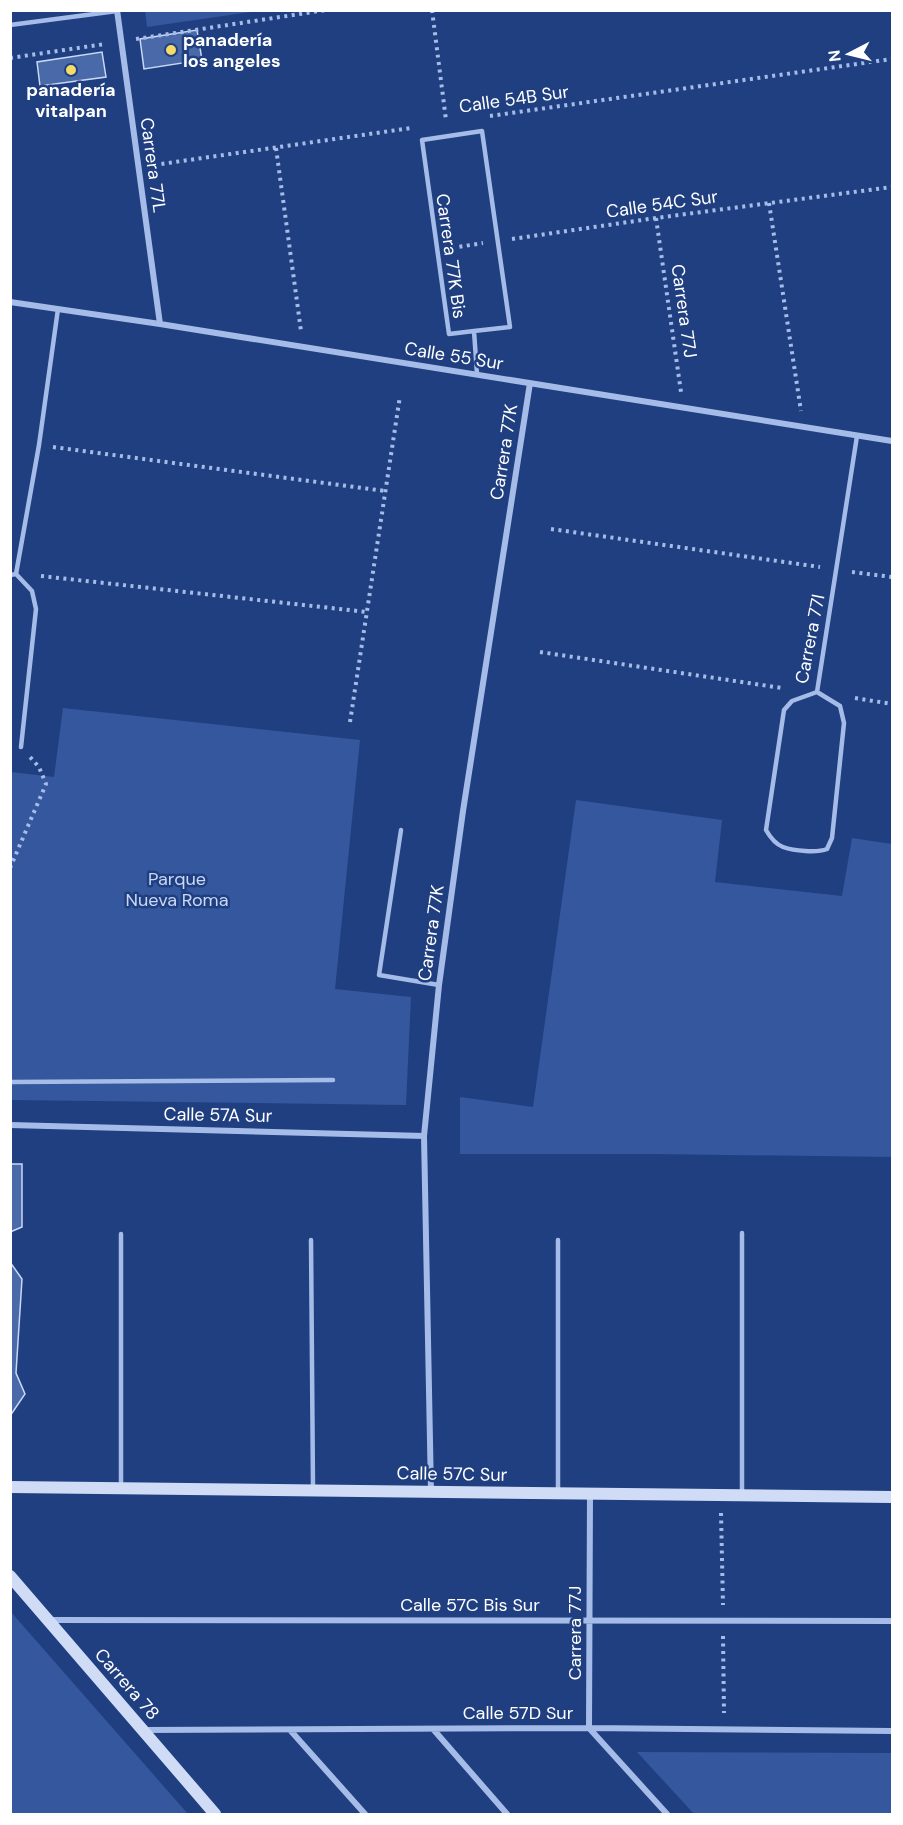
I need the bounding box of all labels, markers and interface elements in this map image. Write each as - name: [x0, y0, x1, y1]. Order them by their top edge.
- north arrow: [819, 24, 879, 84]
- place label: panadería los angeles: [183, 28, 281, 73]
- marker: panadería los angeles: [164, 43, 178, 57]
- text: N: [823, 49, 846, 63]
- marker: panadería vitalpan: [64, 63, 78, 77]
- place label: panadería vitalpan: [26, 78, 116, 123]
- street label: Calle 54B Sur: [458, 79, 571, 119]
- street label: Carrera 77L: [134, 116, 172, 214]
- street label: Calle 54C Sur: [604, 184, 720, 224]
- street label: Carrera 77K Bis: [430, 192, 472, 320]
- street label: Carrera 77J: [666, 262, 702, 360]
- street label: Calle 55 Sur: [403, 336, 506, 376]
- street label: Carrera 77K: [485, 402, 524, 502]
- street label: Carrera 77I: [790, 592, 830, 686]
- park label: Parque Nueva Roma: [126, 867, 228, 912]
- street label: Carrera 77K: [412, 883, 450, 983]
- street label: Calle 57A Sur: [163, 1102, 273, 1128]
- street label: Calle 57C Sur: [396, 1461, 508, 1487]
- street label: Carrera 77J: [563, 1586, 587, 1680]
- street label: Calle 57C Bis Sur: [400, 1593, 540, 1617]
- street label: Carrera 78: [89, 1643, 165, 1725]
- street label: Calle 57D Sur: [463, 1701, 574, 1725]

